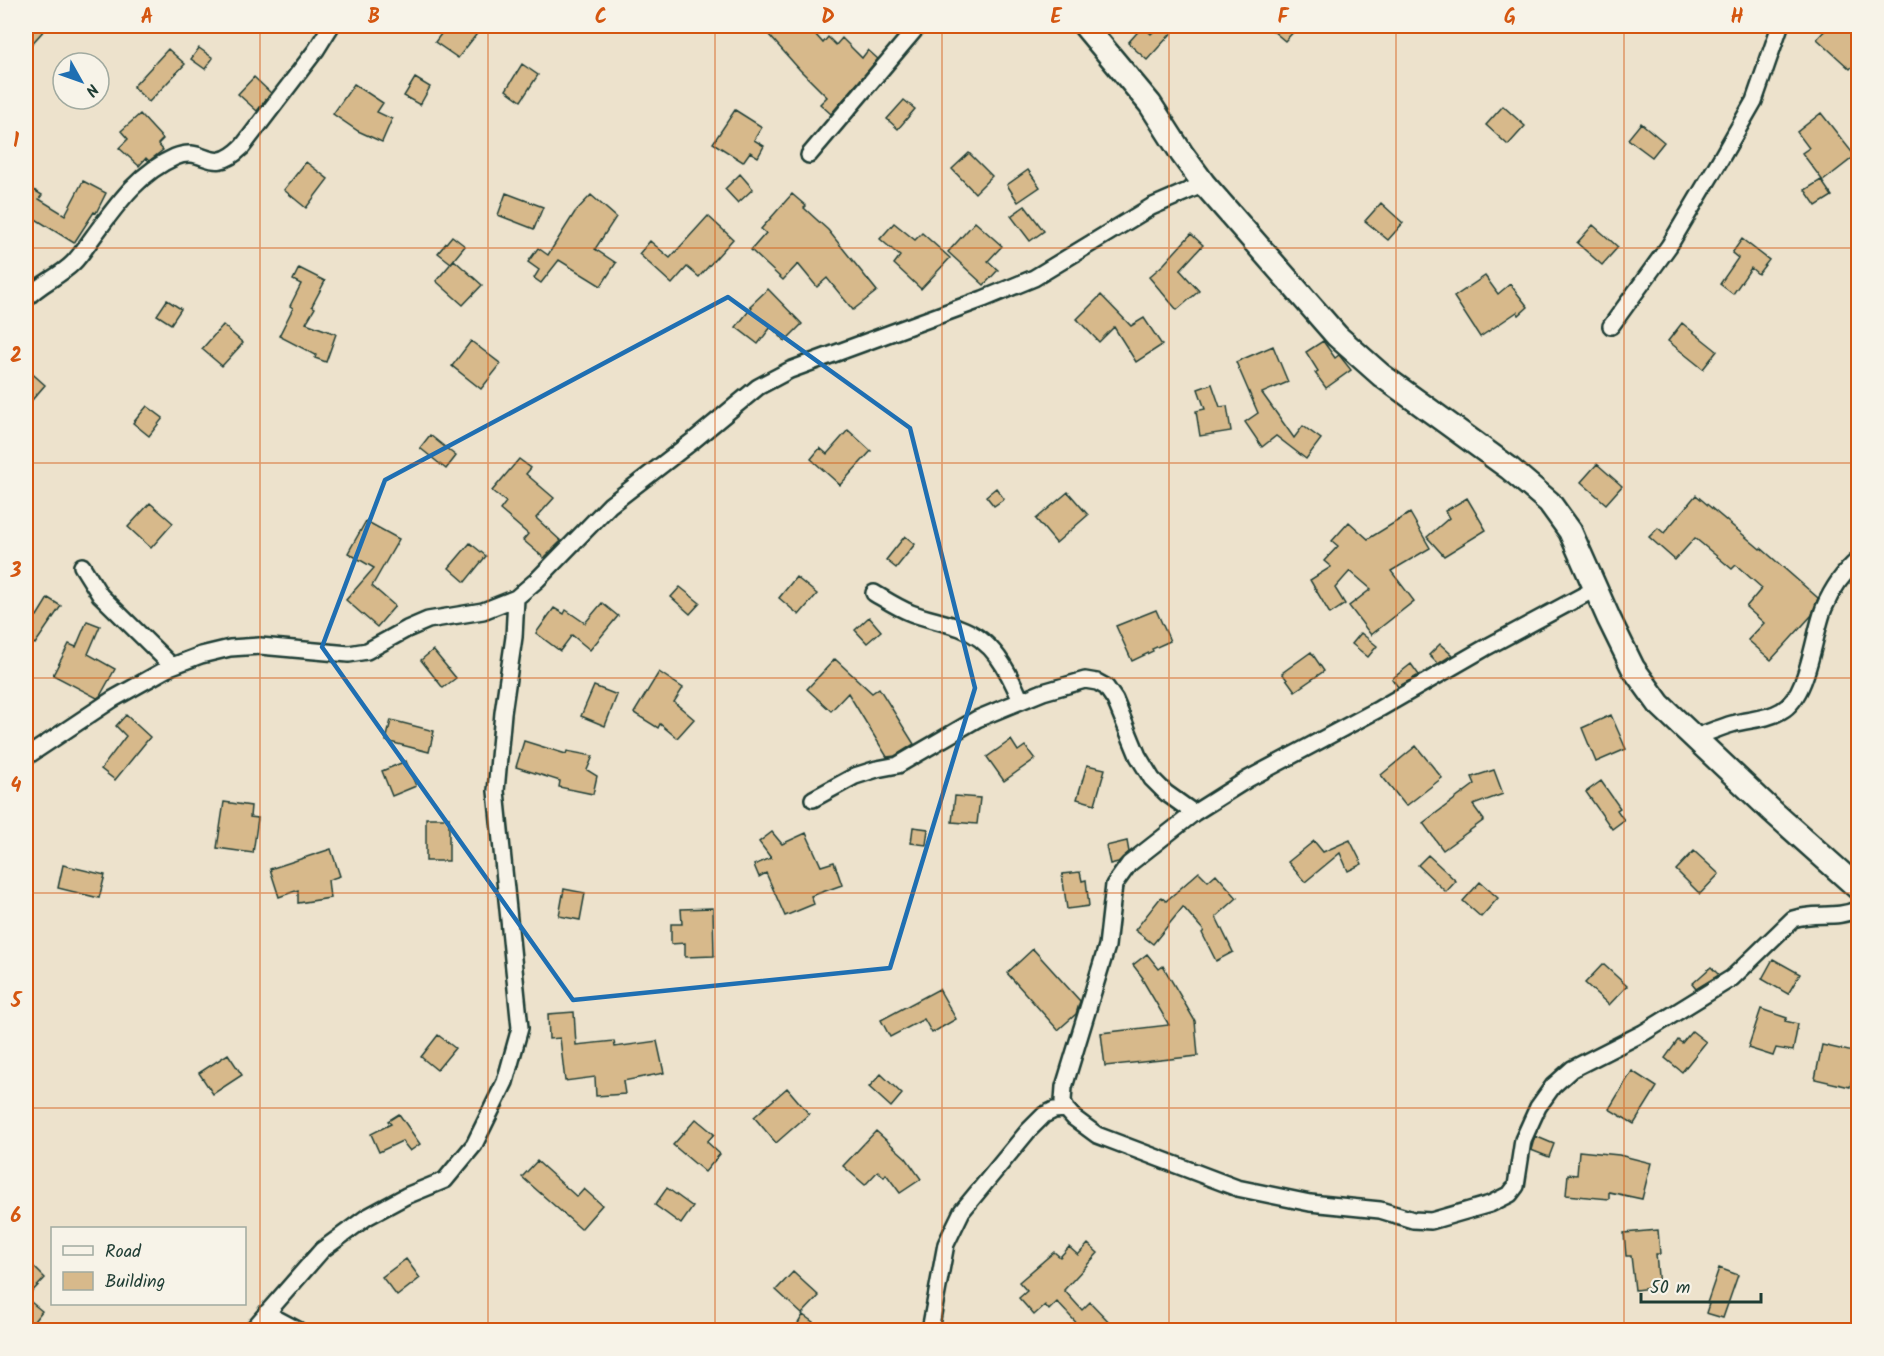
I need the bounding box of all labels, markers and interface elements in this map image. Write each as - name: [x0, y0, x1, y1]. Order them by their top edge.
- text: A: [141, 2, 153, 34]
- text: B: [368, 2, 380, 34]
- text: C: [595, 2, 607, 34]
- text: D: [821, 2, 835, 34]
- text: E: [1050, 2, 1062, 34]
- text: F: [1278, 2, 1290, 34]
- text: G: [1504, 2, 1516, 34]
- text: H: [1730, 2, 1744, 34]
- north arrow: [51, 51, 111, 111]
- text: N: [79, 78, 104, 102]
- text: 1: [13, 126, 19, 158]
- text: 2: [10, 341, 22, 373]
- text: 3: [10, 556, 22, 588]
- text: 4: [11, 771, 22, 803]
- text: 5: [10, 986, 23, 1018]
- text: 6: [11, 1201, 22, 1233]
- legend: [51, 1227, 246, 1305]
- text: Road: [105, 1238, 142, 1267]
- scale bar: [1641, 1266, 1761, 1304]
- text: Building: [105, 1268, 165, 1297]
- text: 50 m: [1650, 1274, 1690, 1303]

